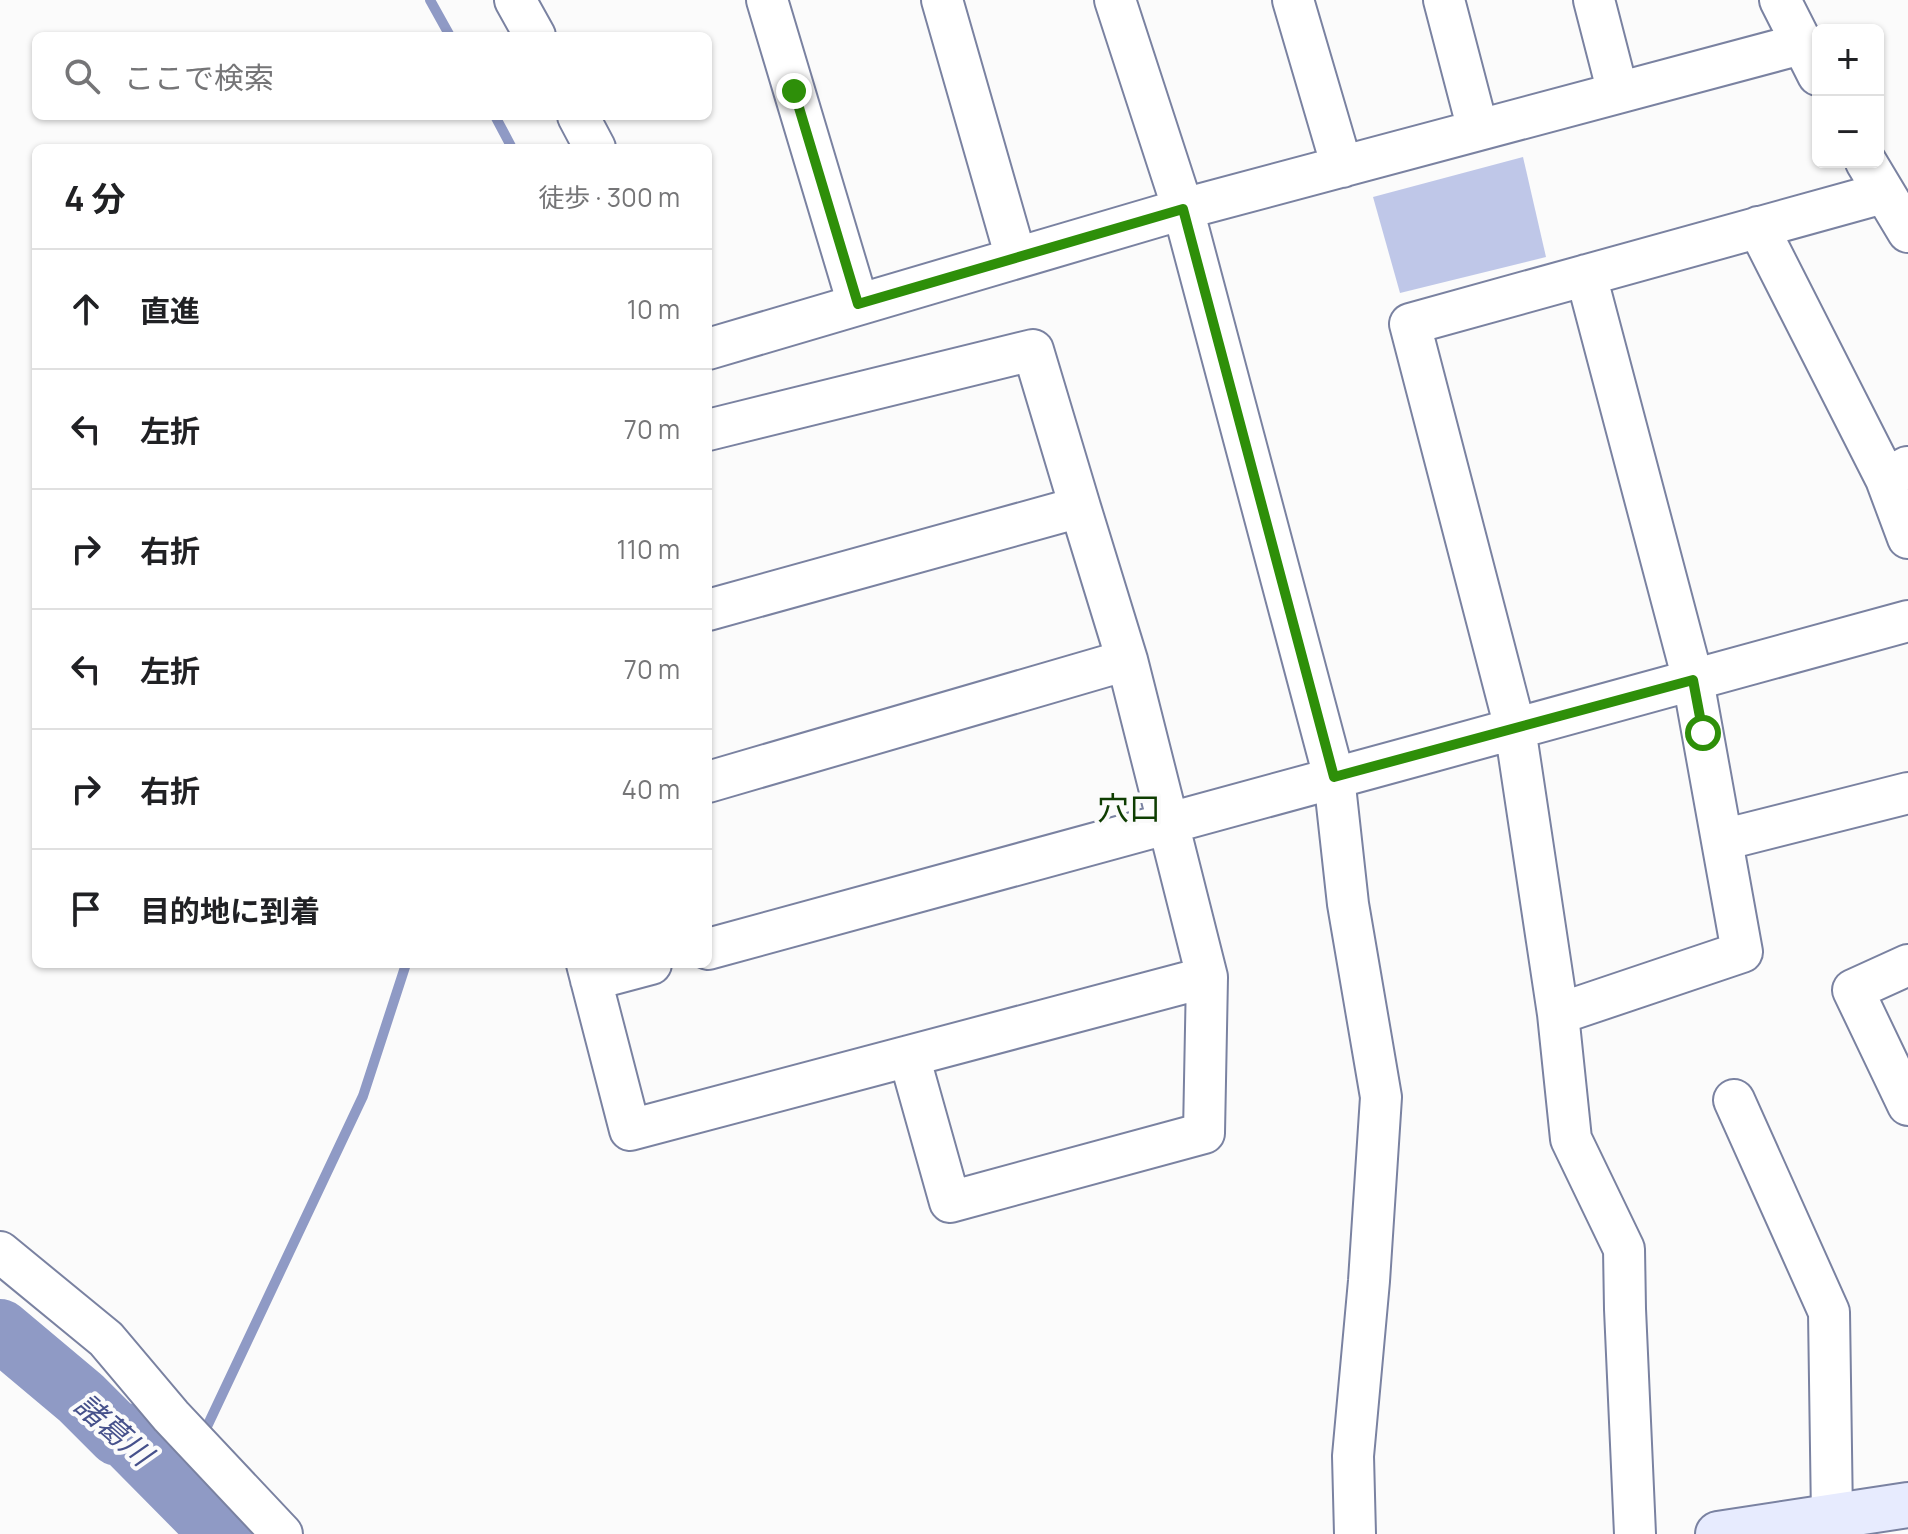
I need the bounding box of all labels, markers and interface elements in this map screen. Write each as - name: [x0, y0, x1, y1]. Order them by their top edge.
- map controls: [1812, 24, 1884, 168]
- button: +: [1812, 24, 1884, 96]
- search box: [32, 32, 712, 120]
- icon: search: [60, 54, 104, 98]
- text: ここで検索: [124, 57, 274, 98]
- route end: [776, 73, 812, 109]
- button: −: [1812, 96, 1884, 168]
- text: 4 分: [64, 175, 126, 221]
- text: 徒歩 · 300 m: [538, 179, 680, 215]
- icon: ahead: [64, 287, 108, 331]
- text: 直進: [140, 290, 200, 331]
- text: 10 m: [627, 291, 680, 327]
- icon: left: [64, 407, 108, 451]
- text: 左折: [140, 410, 200, 451]
- text: 70 m: [624, 411, 680, 447]
- icon: right: [64, 527, 108, 571]
- text: 右折: [140, 530, 200, 571]
- text: 110 m: [617, 531, 680, 567]
- icon: left: [64, 647, 108, 691]
- text: 左折: [140, 650, 200, 691]
- text: 70 m: [624, 651, 680, 687]
- route start: [1685, 715, 1721, 751]
- icon: right: [64, 767, 108, 811]
- text: 右折: [140, 770, 200, 811]
- text: 40 m: [622, 771, 680, 807]
- district label: 穴口: [1097, 786, 1161, 830]
- icon: arrive: [64, 887, 108, 931]
- text: 目的地に到着: [140, 890, 320, 931]
- water label: 諸葛川: [67, 1384, 164, 1476]

